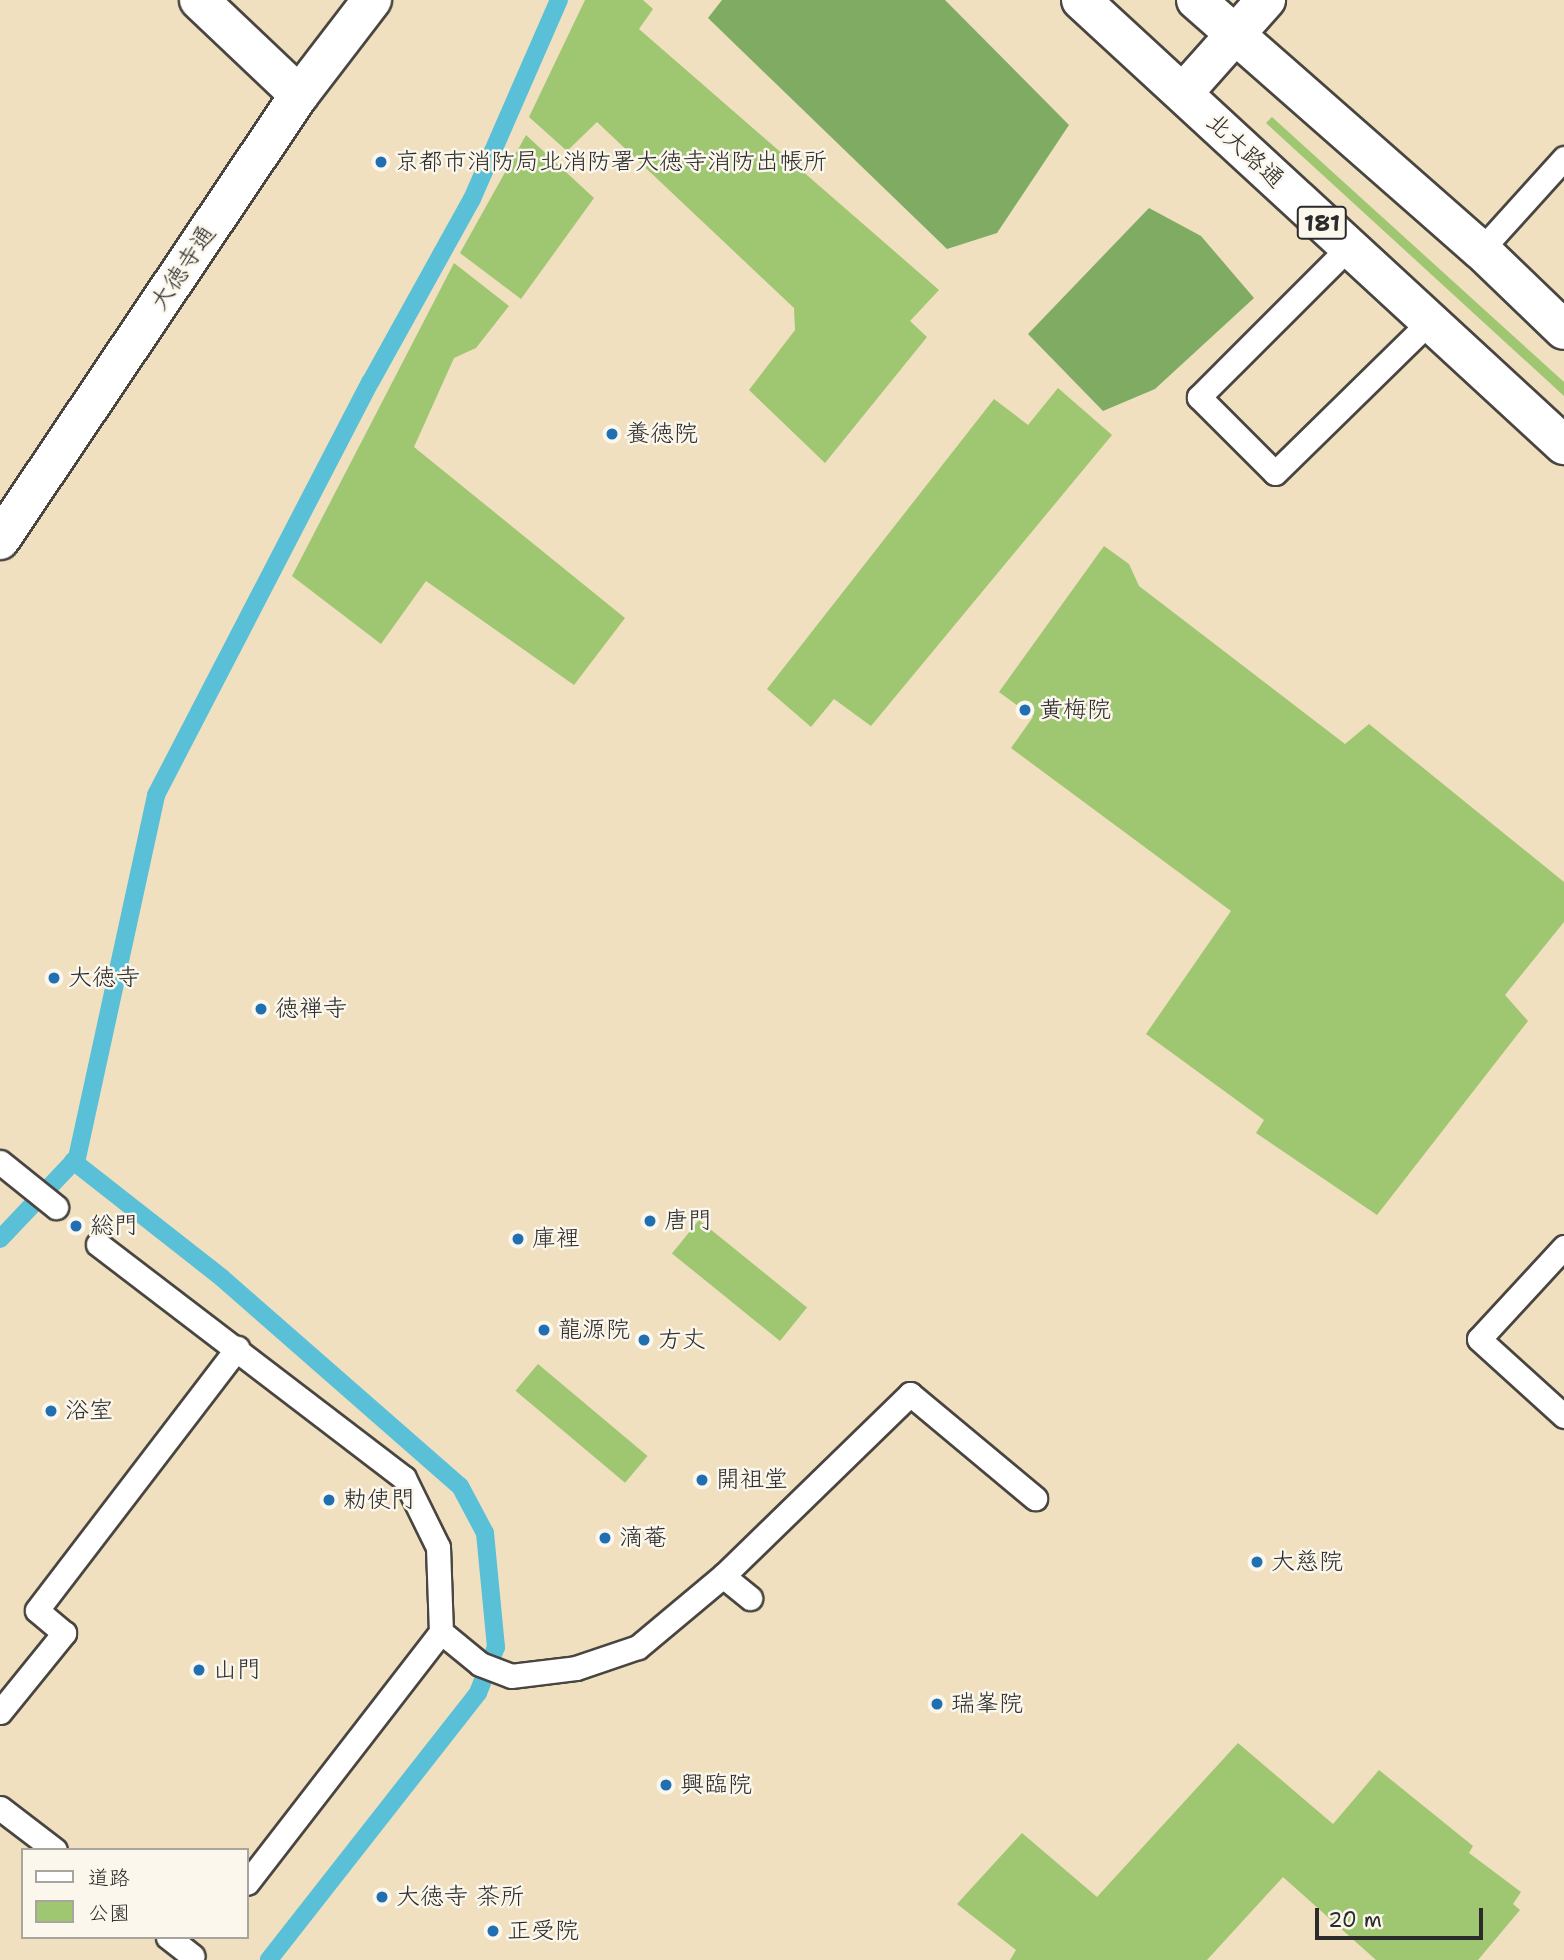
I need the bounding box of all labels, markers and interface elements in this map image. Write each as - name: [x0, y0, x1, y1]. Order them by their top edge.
- street label: 北大路通: [1200, 108, 1290, 194]
- place label: 京都市消防局北消防署大徳寺消防出帳所: [395, 148, 827, 176]
- marker: 京都市消防局北消防署大徳寺消防出帳所: [373, 154, 389, 170]
- road number: 181: [1296, 204, 1348, 243]
- street label: 大徳寺通: [144, 220, 222, 316]
- place label: 養徳院: [626, 420, 698, 448]
- marker: 養徳院: [604, 426, 620, 442]
- place label: 黄梅院: [1039, 696, 1111, 724]
- marker: 黄梅院: [1017, 702, 1033, 718]
- place label: 大徳寺: [68, 964, 140, 992]
- marker: 大徳寺: [46, 970, 62, 986]
- place label: 徳禅寺: [275, 995, 347, 1023]
- marker: 徳禅寺: [253, 1001, 269, 1017]
- place label: 唐門: [664, 1207, 712, 1235]
- place label: 総門: [90, 1212, 138, 1240]
- marker: 唐門: [642, 1213, 658, 1229]
- marker: 総門: [68, 1218, 84, 1234]
- place label: 庫裡: [532, 1225, 580, 1253]
- marker: 庫裡: [510, 1231, 526, 1247]
- place label: 龍源院: [558, 1316, 630, 1344]
- marker: 龍源院: [536, 1322, 552, 1338]
- place label: 方丈: [658, 1326, 706, 1354]
- marker: 方丈: [636, 1332, 652, 1348]
- place label: 浴室: [65, 1397, 113, 1425]
- marker: 浴室: [43, 1403, 59, 1419]
- place label: 開祖堂: [716, 1466, 788, 1494]
- marker: 開祖堂: [694, 1472, 710, 1488]
- place label: 勅使門: [343, 1486, 415, 1514]
- marker: 勅使門: [321, 1492, 337, 1508]
- place label: 滴菴: [619, 1524, 667, 1552]
- marker: 滴菴: [597, 1530, 613, 1546]
- place label: 大慈院: [1271, 1548, 1343, 1576]
- marker: 大慈院: [1249, 1554, 1265, 1570]
- place label: 山門: [213, 1656, 261, 1684]
- marker: 山門: [191, 1662, 207, 1678]
- place label: 瑞峯院: [951, 1690, 1023, 1718]
- marker: 瑞峯院: [929, 1696, 945, 1712]
- place label: 興臨院: [680, 1771, 752, 1799]
- marker: 興臨院: [658, 1777, 674, 1793]
- legend: [21, 1848, 248, 1939]
- text: 道路: [88, 1864, 130, 1892]
- place label: 大徳寺 茶所: [396, 1883, 524, 1911]
- marker: 大徳寺 茶所: [374, 1889, 390, 1905]
- scale bar: [1319, 1894, 1487, 1938]
- text: 公園: [88, 1899, 130, 1927]
- text: 20 m: [1328, 1906, 1382, 1934]
- place label: 正受院: [507, 1917, 579, 1945]
- marker: 正受院: [485, 1923, 501, 1939]

